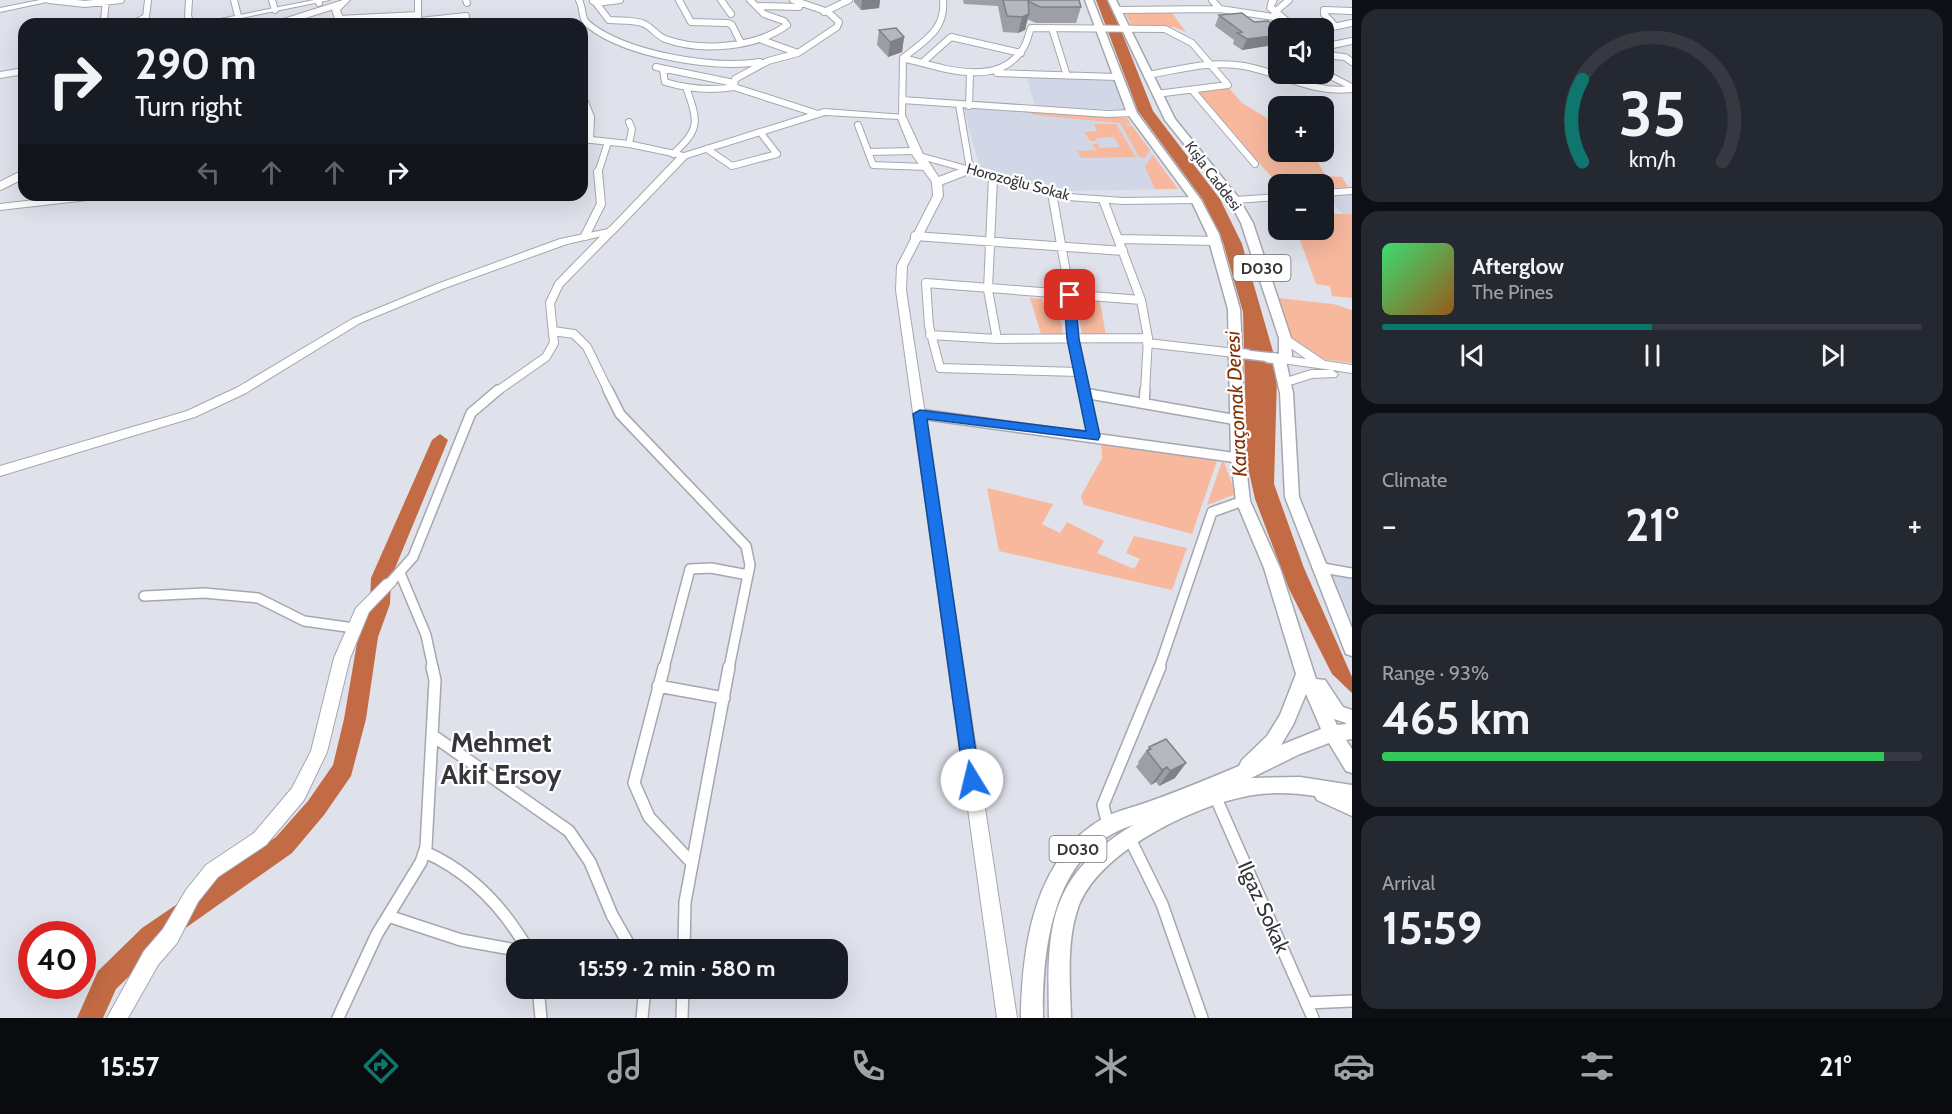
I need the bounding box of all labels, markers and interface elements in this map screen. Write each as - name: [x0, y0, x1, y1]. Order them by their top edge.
- map controls: [1268, 18, 1334, 240]
- button: sound: [1268, 18, 1334, 84]
- text: 290 m: [135, 38, 256, 90]
- icon: right: [36, 42, 114, 120]
- text: 35: [1618, 77, 1686, 153]
- text: Turn right: [135, 90, 242, 123]
- button: +: [1268, 96, 1334, 162]
- street label: Kışla Caddesi: [1181, 138, 1245, 214]
- text: km/h: [1629, 147, 1675, 173]
- icon: left: [192, 156, 225, 189]
- icon: ahead: [255, 156, 288, 189]
- icon: ahead: [318, 156, 351, 189]
- icon: right: [381, 156, 414, 189]
- street label: Horozoğlu Sokak: [964, 160, 1072, 205]
- button: −: [1268, 174, 1334, 240]
- text: Afterglow: [1472, 253, 1564, 280]
- road number: D030: [1234, 255, 1290, 281]
- pin: [1044, 269, 1095, 320]
- icon: arrive: [1053, 278, 1086, 311]
- text: The Pines: [1472, 280, 1553, 304]
- water label: Karaçomak Deresi: [1220, 330, 1252, 478]
- icon: previous: [1456, 339, 1489, 372]
- icon: pause: [1636, 339, 1669, 372]
- icon: next: [1816, 339, 1849, 372]
- text: Climate: [1382, 468, 1447, 492]
- text: 21°: [1625, 498, 1679, 552]
- text: −: [1382, 505, 1397, 545]
- text: +: [1907, 505, 1922, 545]
- text: Range · 93%: [1382, 661, 1489, 685]
- text: 465 km: [1382, 691, 1530, 745]
- district label: Mehmet Akif Ersoy: [440, 725, 562, 791]
- position arrow: [940, 748, 1004, 812]
- road number: D030: [1050, 836, 1106, 862]
- street label: Ilgaz Sokak: [1233, 857, 1296, 957]
- text: Arrival: [1382, 871, 1435, 895]
- text: 15:59: [1382, 901, 1482, 955]
- speed limit sign: 40: [18, 921, 96, 999]
- text: 15:59 · 2 min · 580 m: [579, 955, 775, 982]
- icon: directions: [360, 1045, 402, 1087]
- icon: music: [604, 1045, 646, 1087]
- icon: phone: [847, 1045, 889, 1087]
- icon: climate: [1090, 1045, 1132, 1087]
- icon: car: [1333, 1045, 1375, 1087]
- icon: filters: [1576, 1045, 1618, 1087]
- text: 15:57: [101, 1050, 159, 1083]
- text: 21°: [1819, 1050, 1851, 1083]

